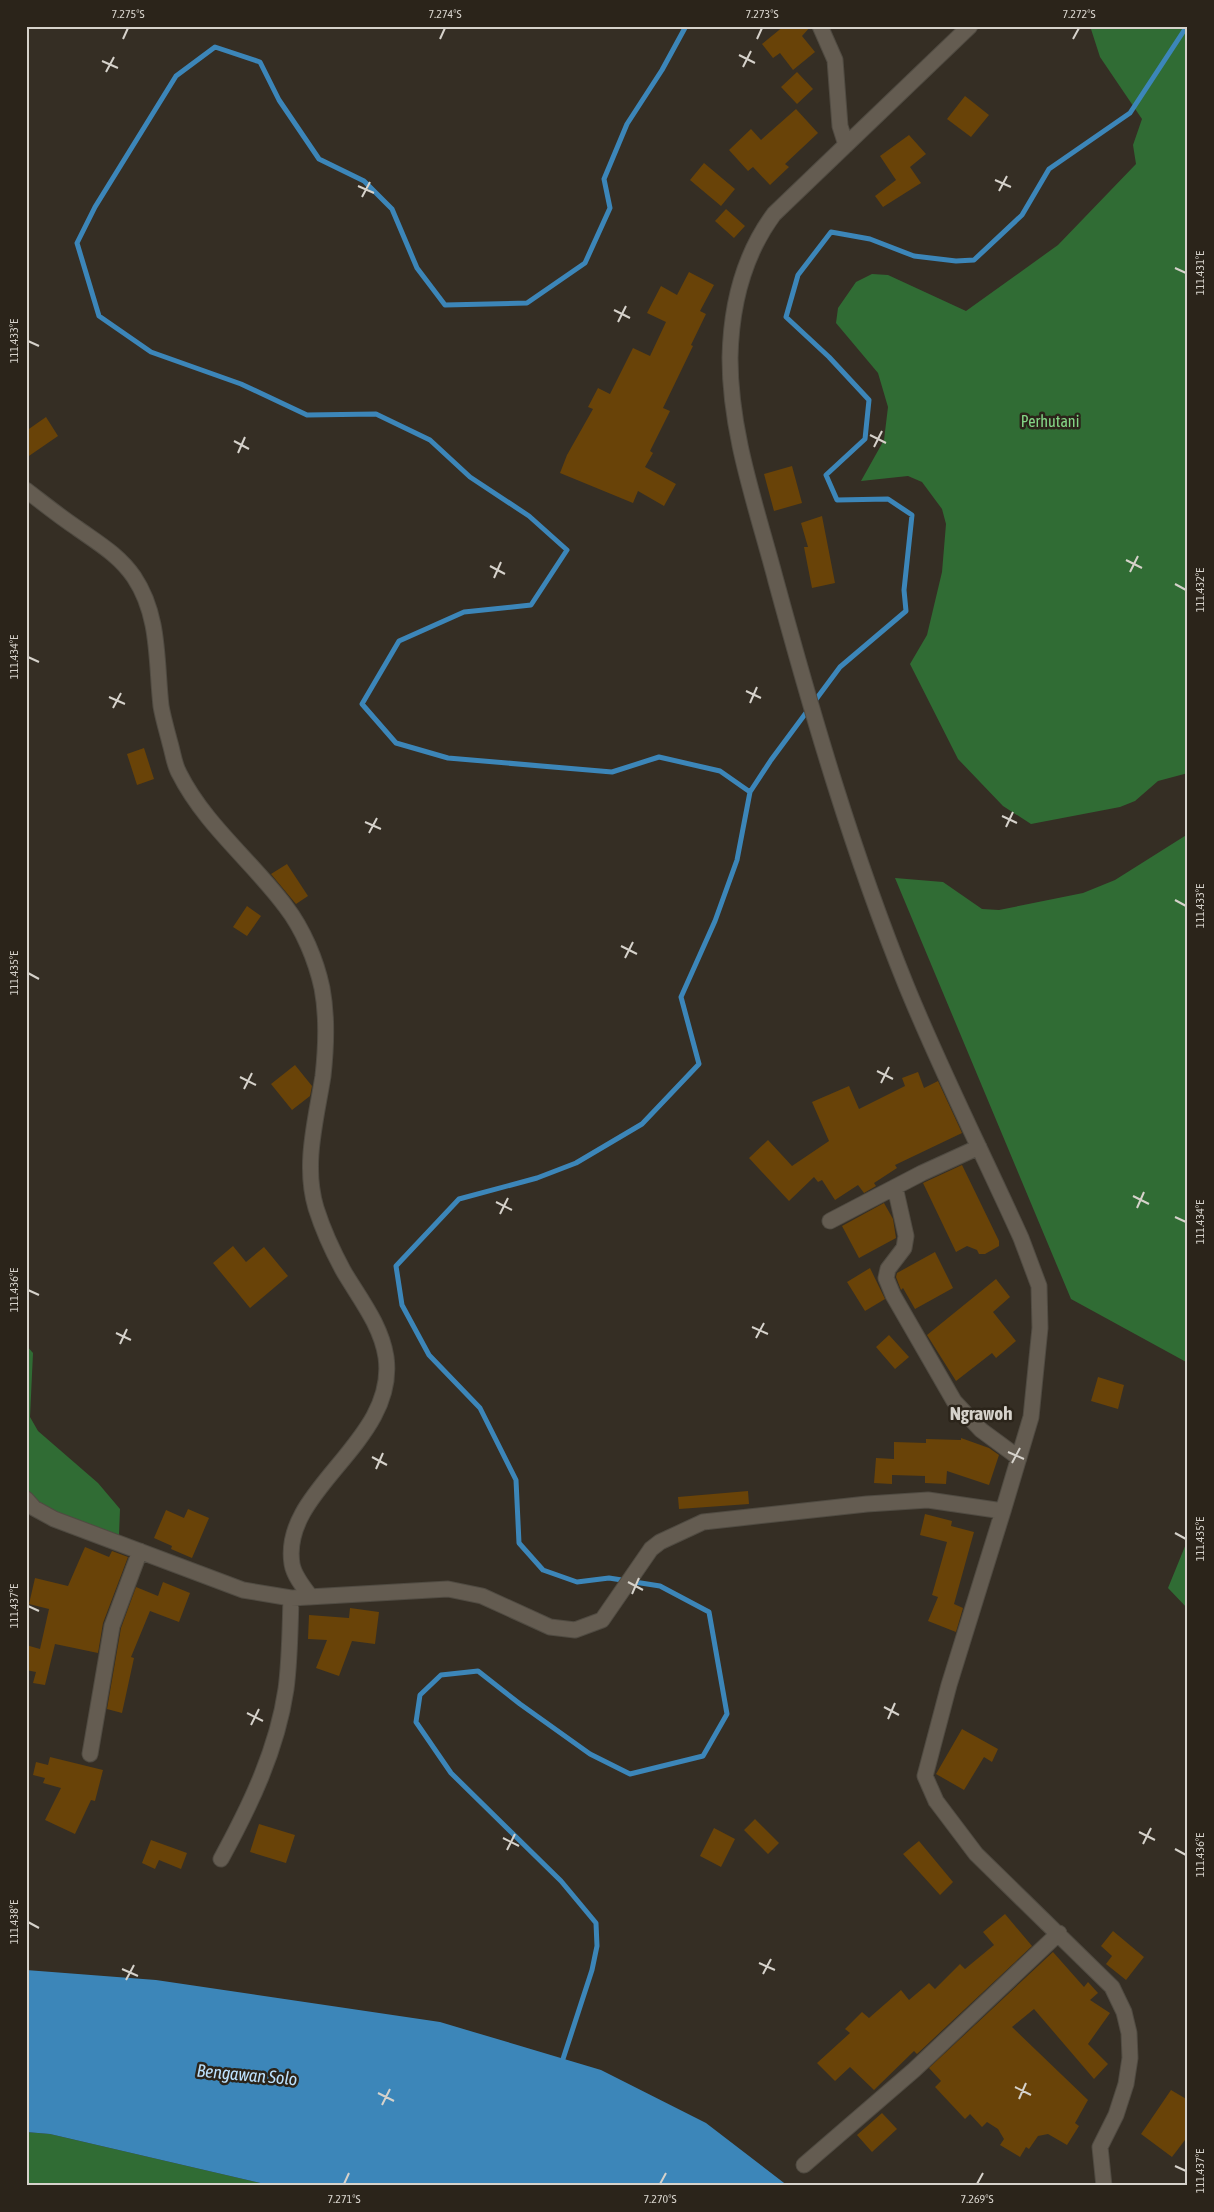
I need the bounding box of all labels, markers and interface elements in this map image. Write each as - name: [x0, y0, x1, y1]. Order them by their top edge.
- text: 7.275°S: [111, 7, 145, 21]
- text: 7.274°S: [428, 7, 462, 21]
- text: 7.273°S: [745, 7, 779, 21]
- text: 7.272°S: [1062, 7, 1096, 21]
- text: 111.431°E: [1193, 251, 1207, 295]
- text: 111.433°E: [7, 319, 21, 363]
- park label: Perhutani: [1021, 412, 1079, 430]
- text: 111.432°E: [1193, 568, 1207, 612]
- text: 111.434°E: [7, 635, 21, 679]
- text: 111.433°E: [1193, 884, 1207, 928]
- text: 111.435°E: [7, 951, 21, 995]
- text: 111.434°E: [1193, 1200, 1207, 1244]
- text: 111.436°E: [7, 1268, 21, 1312]
- district label: Ngrawoh: [950, 1402, 1012, 1424]
- text: 111.435°E: [1193, 1517, 1207, 1561]
- text: 111.437°E: [7, 1584, 21, 1628]
- text: 111.436°E: [1193, 1833, 1207, 1877]
- text: 111.438°E: [7, 1900, 21, 1944]
- water label: Bengawan Solo: [196, 2060, 298, 2089]
- text: 111.437°E: [1193, 2149, 1207, 2193]
- text: 7.271°S: [327, 2192, 361, 2206]
- text: 7.270°S: [643, 2192, 677, 2206]
- text: 7.269°S: [960, 2192, 994, 2206]

